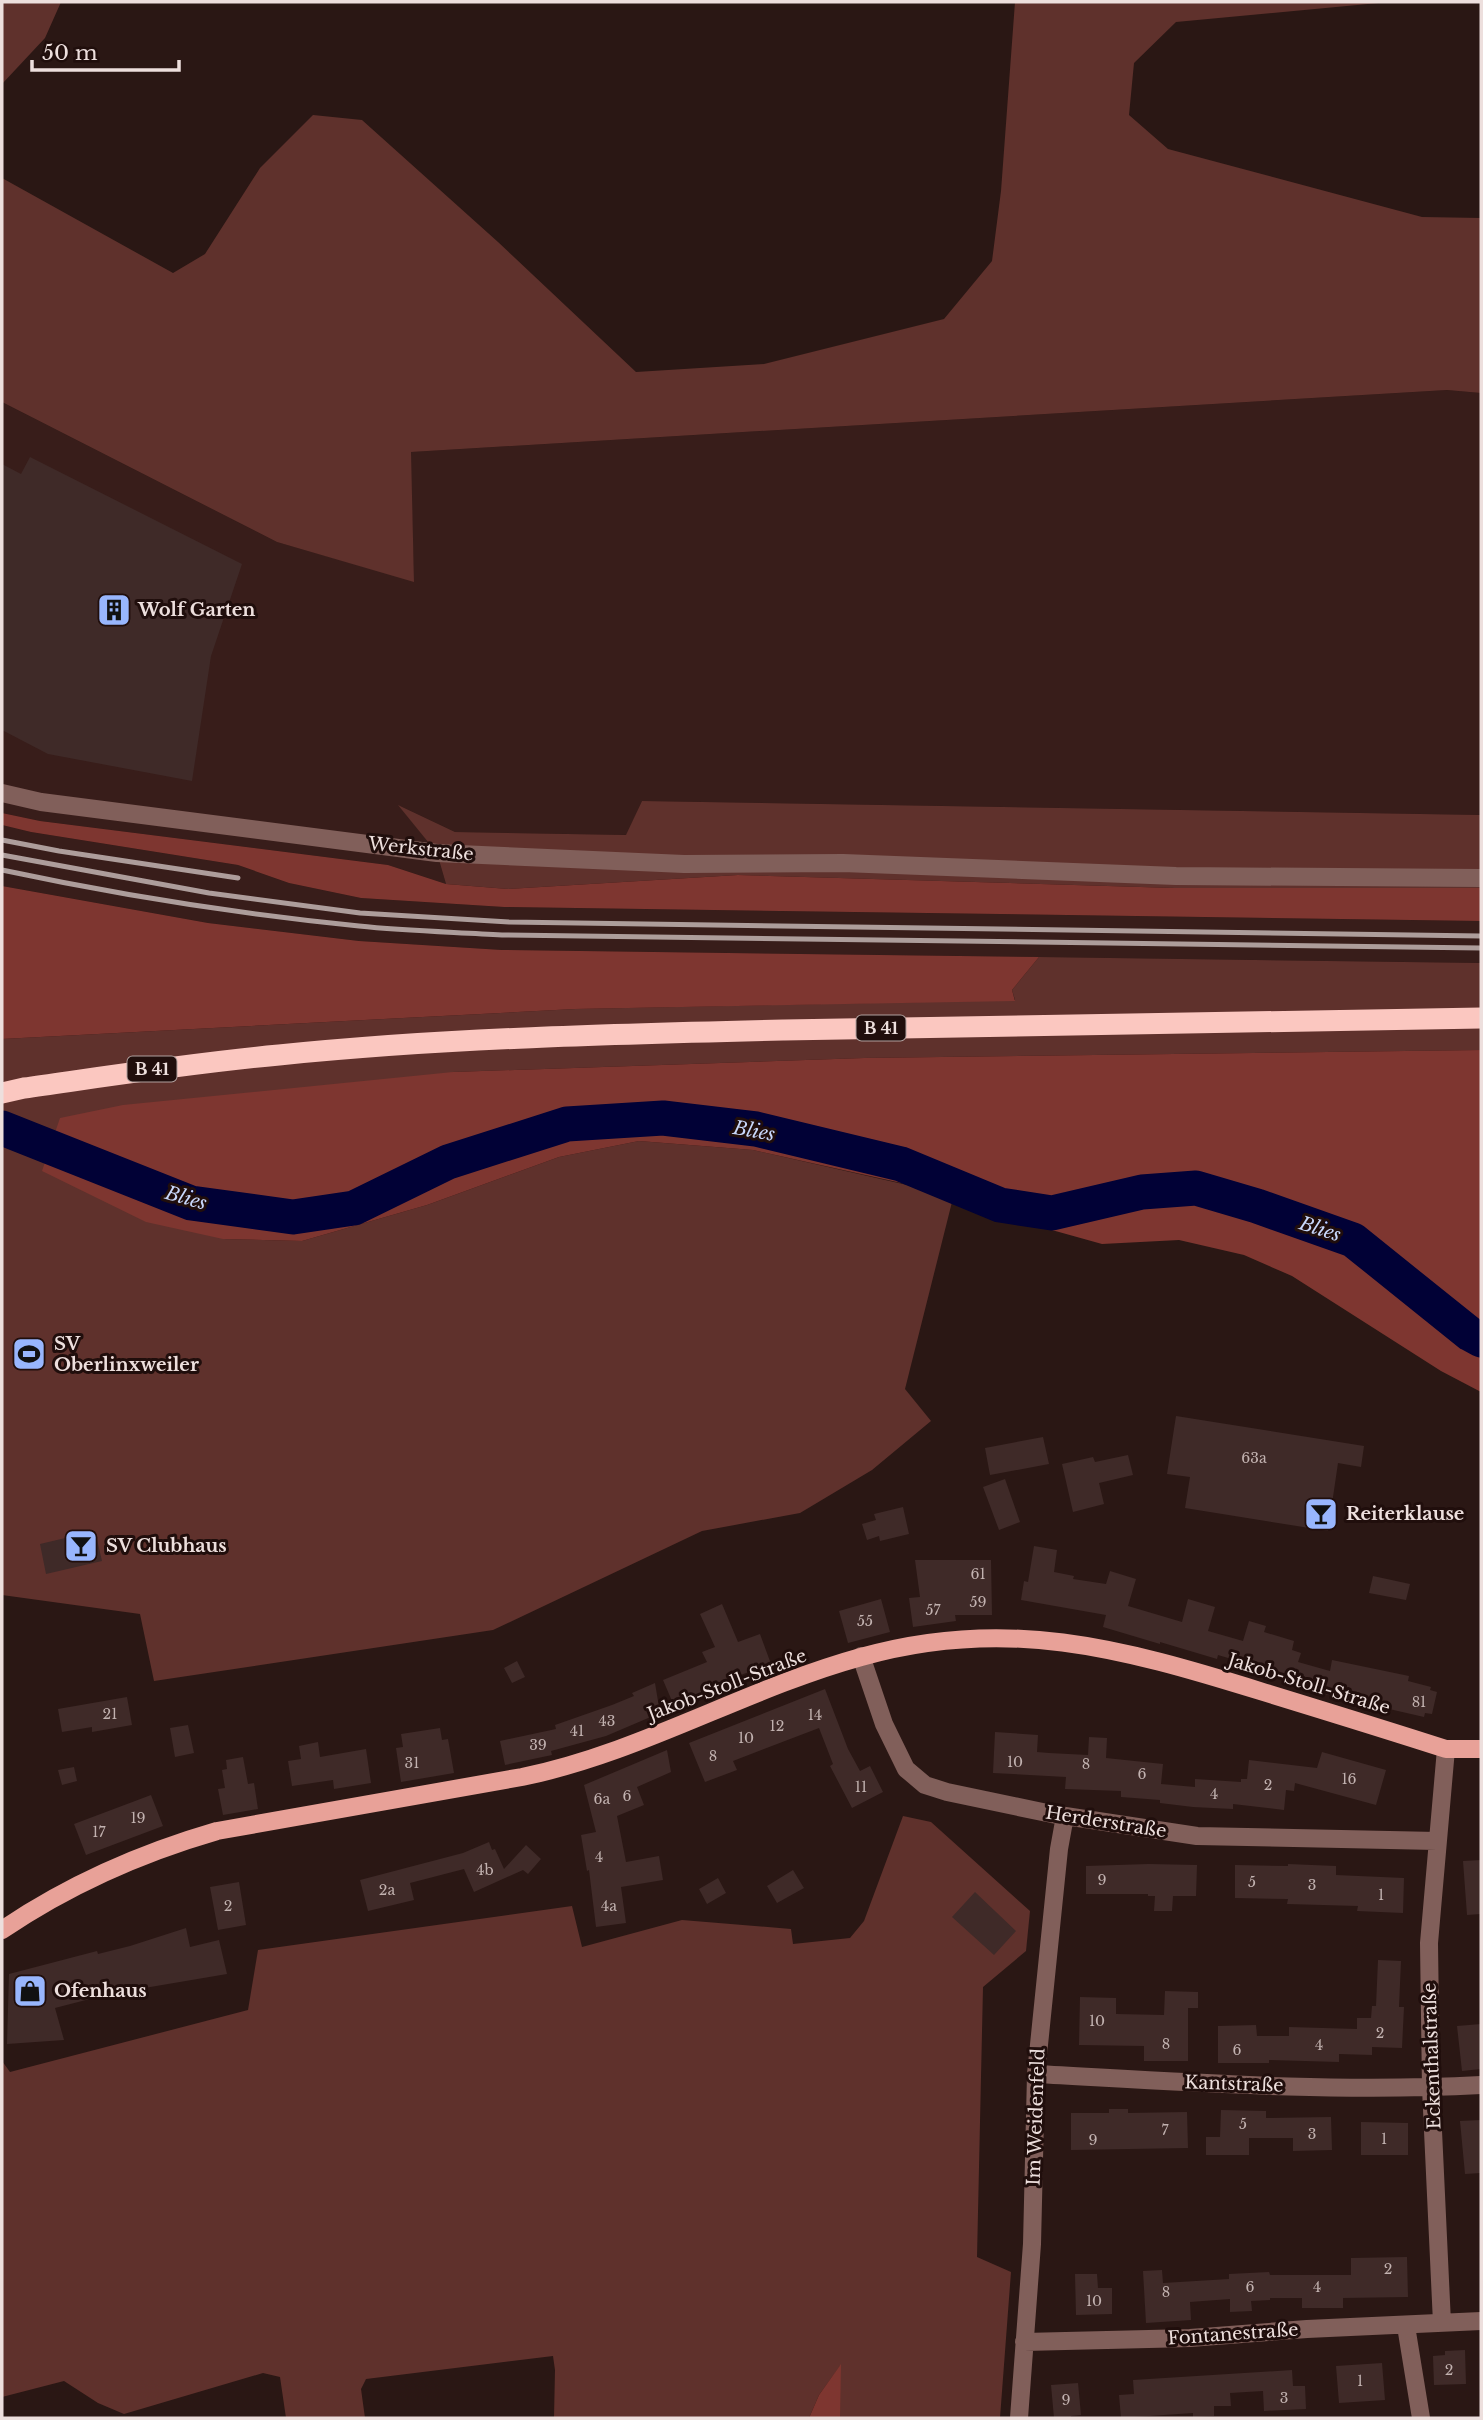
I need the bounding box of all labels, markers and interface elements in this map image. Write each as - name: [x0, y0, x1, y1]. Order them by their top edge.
- scale bar: [32, 28, 178, 72]
- text: 50 m: [42, 40, 98, 66]
- building icon: Wolf Garten: [95, 591, 133, 629]
- place label: Wolf Garten: [137, 599, 255, 621]
- street label: Werkstraße: [366, 832, 475, 865]
- road number: B 41: [856, 1016, 906, 1040]
- road number: B 41: [128, 1056, 176, 1082]
- water label: Blies: [730, 1116, 777, 1146]
- water label: Blies: [162, 1181, 209, 1215]
- water label: Blies: [1295, 1211, 1344, 1246]
- place label: SV Oberlinxweiler: [54, 1333, 199, 1376]
- sports icon: SV Oberlinxweiler: [10, 1335, 48, 1373]
- house number: 63a: [1241, 1449, 1267, 1467]
- bar icon: Reiterklause: [1302, 1495, 1340, 1533]
- place label: Reiterklause: [1346, 1503, 1464, 1525]
- bar icon: SV Clubhaus: [62, 1527, 100, 1565]
- place label: SV Clubhaus: [106, 1535, 227, 1557]
- house number: 61: [970, 1565, 986, 1583]
- house number: 59: [970, 1593, 986, 1611]
- house number: 57: [926, 1601, 941, 1619]
- house number: 55: [857, 1612, 873, 1630]
- street label: Jakob-Stoll-Straße: [643, 1645, 810, 1726]
- street label: Jakob-Stoll-Straße: [1223, 1648, 1393, 1719]
- house number: 81: [1412, 1693, 1426, 1711]
- house number: 21: [103, 1705, 117, 1723]
- house number: 14: [808, 1706, 822, 1724]
- house number: 43: [599, 1712, 615, 1730]
- house number: 12: [770, 1717, 784, 1735]
- house number: 41: [570, 1722, 584, 1740]
- house number: 10: [738, 1729, 754, 1747]
- house number: 39: [529, 1736, 547, 1754]
- house number: 8: [709, 1747, 717, 1765]
- house number: 10: [1007, 1753, 1023, 1771]
- house number: 31: [405, 1754, 419, 1772]
- house number: 8: [1082, 1755, 1090, 1773]
- house number: 6: [1137, 1765, 1147, 1783]
- house number: 16: [1341, 1770, 1357, 1788]
- house number: 2: [1264, 1776, 1272, 1794]
- house number: 11: [855, 1778, 867, 1796]
- house number: 4: [1210, 1785, 1218, 1803]
- house number: 6: [622, 1787, 632, 1805]
- house number: 6a: [594, 1790, 611, 1808]
- street label: Herderstraße: [1044, 1802, 1168, 1842]
- house number: 19: [130, 1809, 146, 1827]
- house number: 17: [92, 1823, 107, 1841]
- house number: 4: [595, 1848, 603, 1866]
- house number: 4b: [476, 1861, 494, 1879]
- house number: 9: [1097, 1871, 1107, 1889]
- house number: 5: [1248, 1873, 1256, 1891]
- house number: 3: [1308, 1876, 1316, 1894]
- house number: 2a: [379, 1881, 395, 1899]
- house number: 1: [1378, 1886, 1384, 1904]
- house number: 2: [224, 1897, 232, 1915]
- house number: 4a: [601, 1897, 617, 1915]
- shop icon: Ofenhaus: [11, 1972, 49, 2010]
- place label: Ofenhaus: [54, 1980, 147, 2002]
- street label: Eckenthalstraße: [1418, 1982, 1446, 2130]
- house number: 10: [1089, 2012, 1105, 2030]
- house number: 2: [1376, 2024, 1384, 2042]
- house number: 8: [1162, 2035, 1170, 2053]
- house number: 4: [1315, 2036, 1323, 2054]
- house number: 6: [1232, 2041, 1242, 2059]
- street label: Im Weidenfeld: [1023, 2048, 1049, 2186]
- street label: Kantstraße: [1184, 2071, 1284, 2097]
- house number: 5: [1239, 2115, 1247, 2133]
- house number: 7: [1161, 2121, 1169, 2139]
- house number: 3: [1308, 2125, 1316, 2143]
- house number: 1: [1381, 2130, 1387, 2148]
- house number: 9: [1088, 2131, 1098, 2149]
- house number: 2: [1384, 2260, 1392, 2278]
- house number: 6: [1245, 2278, 1255, 2296]
- house number: 4: [1313, 2278, 1321, 2296]
- house number: 8: [1162, 2283, 1170, 2301]
- house number: 10: [1086, 2292, 1102, 2310]
- street label: Fontanestraße: [1167, 2318, 1299, 2350]
- house number: 2: [1445, 2361, 1453, 2379]
- house number: 1: [1357, 2372, 1363, 2390]
- house number: 3: [1280, 2389, 1288, 2407]
- house number: 9: [1061, 2391, 1071, 2409]

